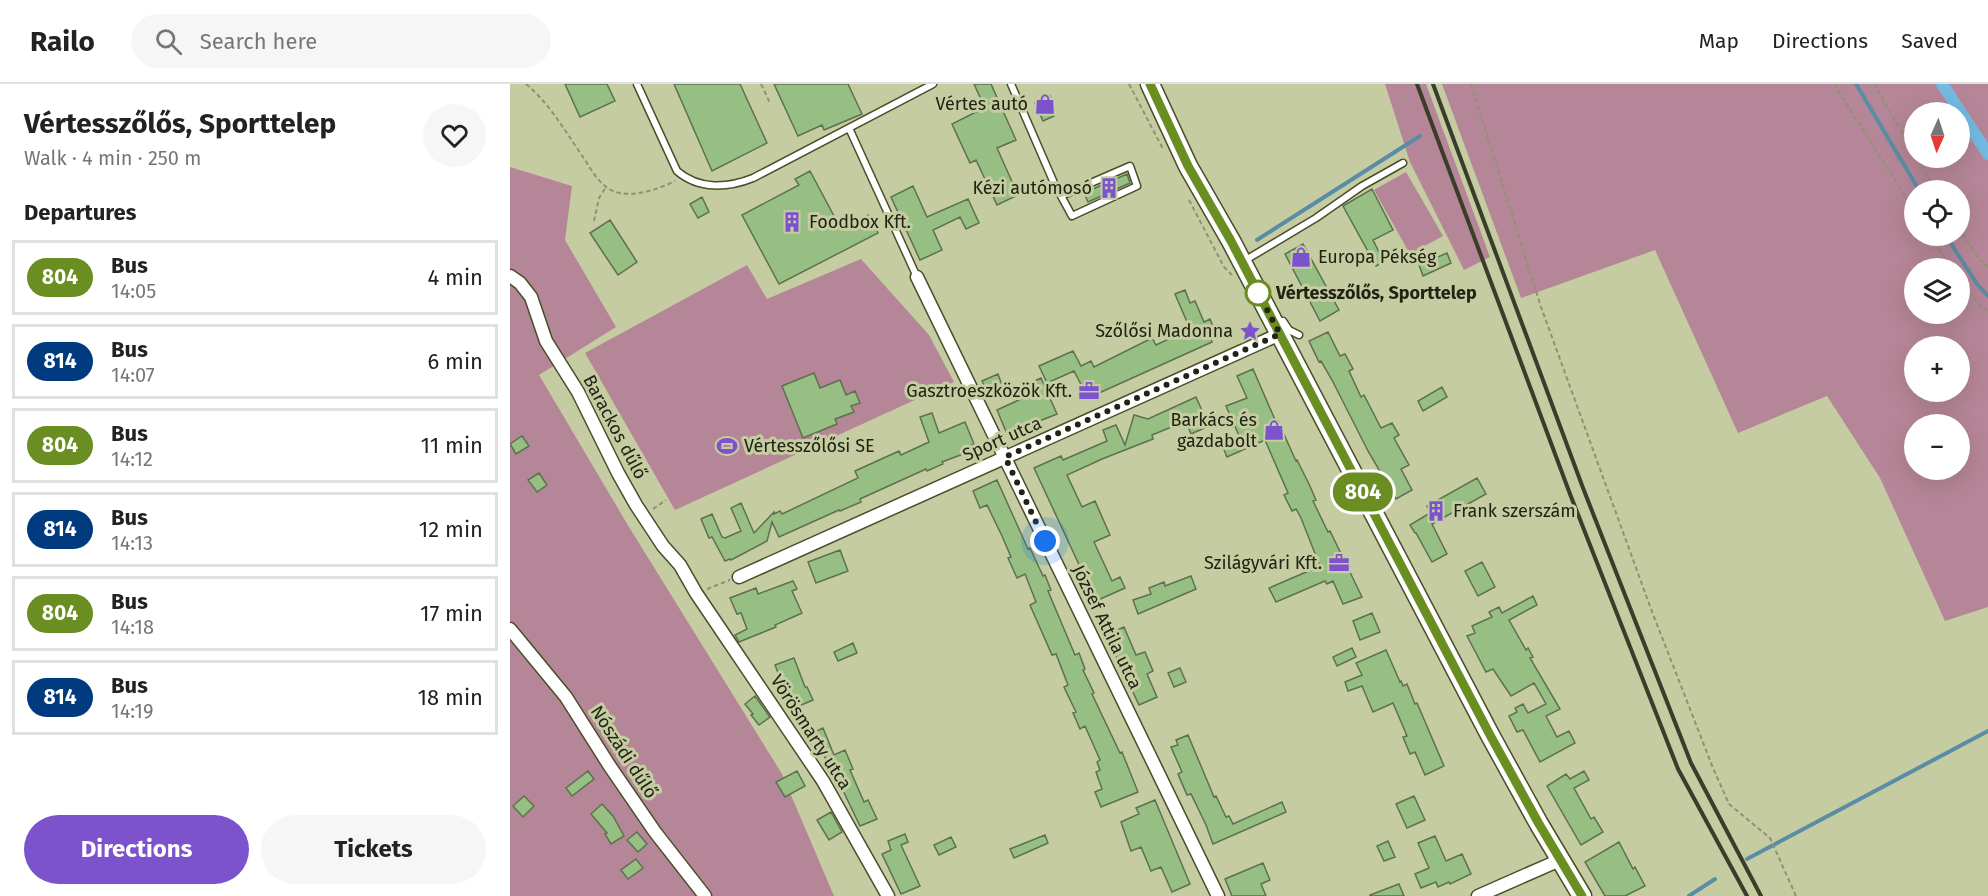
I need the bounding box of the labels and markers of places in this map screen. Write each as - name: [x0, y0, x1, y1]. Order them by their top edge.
- shop icon: Vértes autó: [1033, 92, 1057, 116]
- place label: Vértes autó: [935, 93, 1028, 115]
- building icon: Kézi autómosó: [1097, 176, 1121, 200]
- place label: Kézi autómosó: [972, 177, 1092, 199]
- building icon: Foodbox Kft.: [780, 210, 804, 234]
- place label: Foodbox Kft.: [809, 211, 911, 233]
- shop icon: Europa Pékség: [1289, 245, 1313, 269]
- place label: Europa Pékség: [1318, 246, 1437, 268]
- marker: Vértesszőlős, Sporttelep: [1245, 280, 1271, 306]
- place label: Vértesszőlős, Sporttelep: [1275, 282, 1477, 304]
- place icon: Szőlősi Madonna: [1238, 319, 1262, 343]
- place label: Szőlősi Madonna: [1095, 320, 1233, 342]
- office icon: Gasztroeszközök Kft.: [1077, 379, 1101, 403]
- place label: Gasztroeszközök Kft.: [906, 380, 1072, 402]
- place label: Barkács és gazdabolt: [1171, 409, 1257, 452]
- shop icon: Barkács és gazdabolt: [1262, 418, 1286, 442]
- sports icon: Vértesszőlősi SE: [715, 434, 739, 458]
- place label: Vértesszőlősi SE: [744, 435, 875, 457]
- building icon: Frank szerszám: [1424, 499, 1448, 523]
- place label: Frank szerszám: [1453, 500, 1576, 522]
- office icon: Szilágyvári Kft.: [1327, 551, 1351, 575]
- place label: Szilágyvári Kft.: [1204, 552, 1322, 574]

